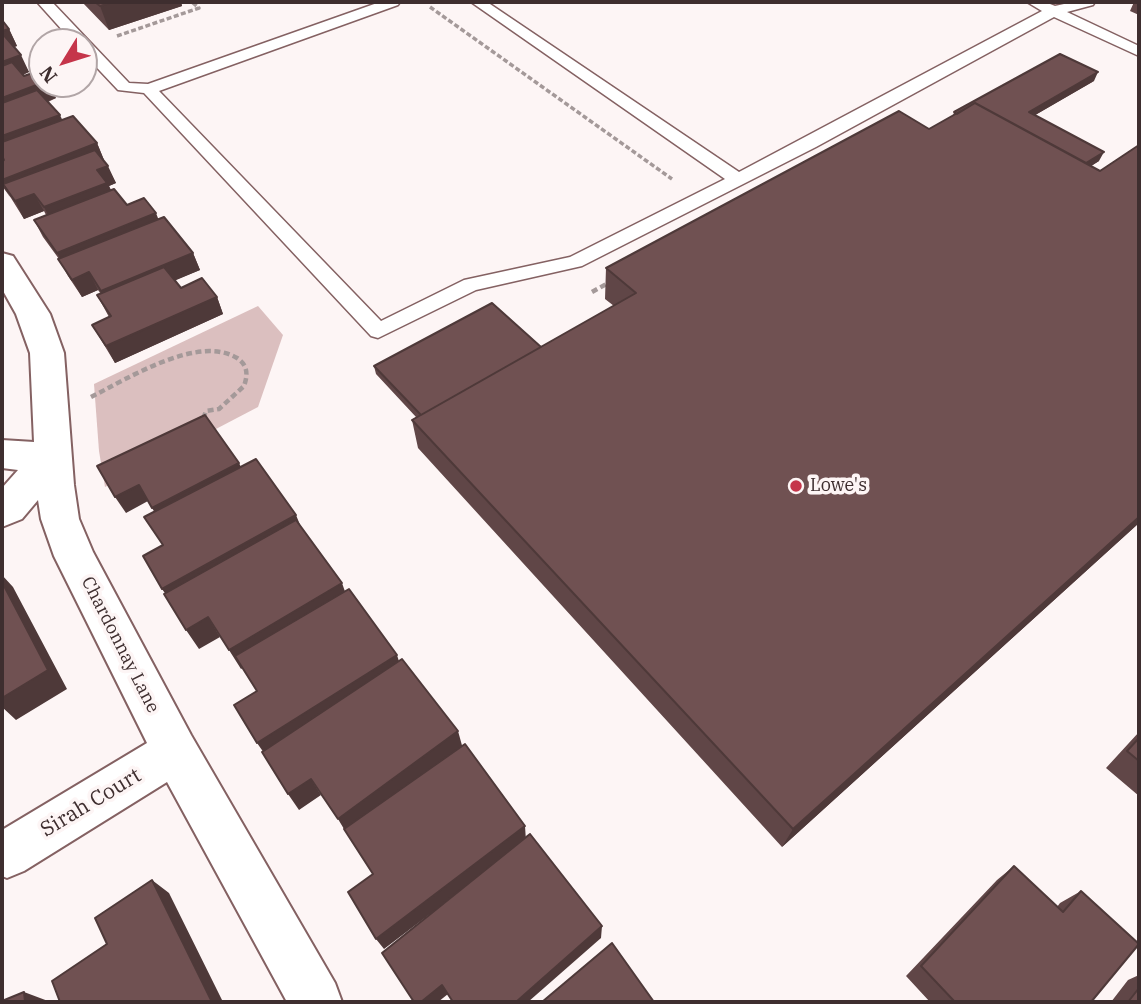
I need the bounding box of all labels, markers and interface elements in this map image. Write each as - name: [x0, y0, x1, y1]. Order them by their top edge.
- north arrow: [28, 28, 98, 98]
- text: N: [34, 61, 62, 88]
- place label: Lowe's: [810, 475, 867, 497]
- marker: Lowe's: [788, 478, 804, 494]
- street label: Chardonnay Lane: [76, 573, 164, 717]
- street label: Sirah Court: [36, 763, 146, 843]

